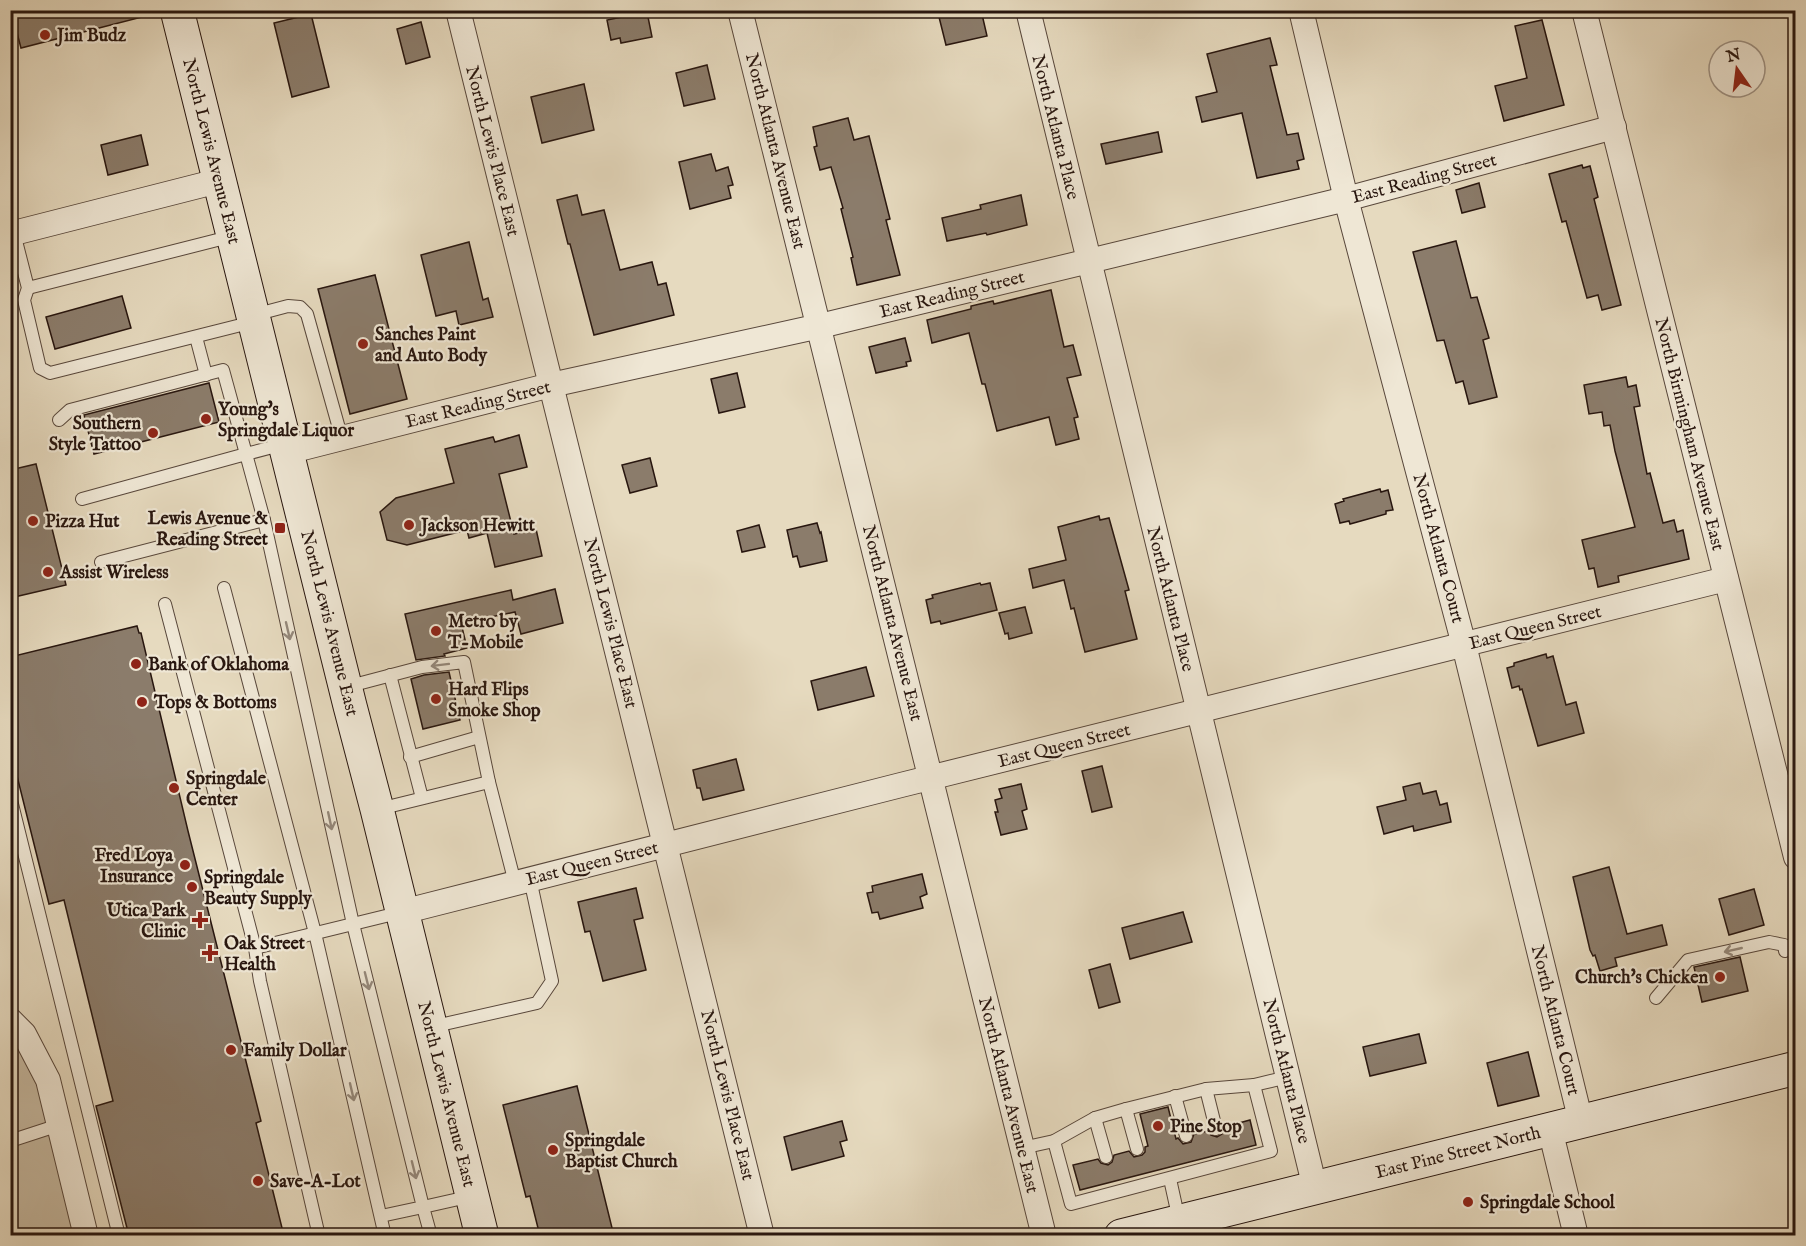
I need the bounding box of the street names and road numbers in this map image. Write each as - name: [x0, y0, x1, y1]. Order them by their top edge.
- street label: North Atlanta Avenue East: [739, 51, 810, 252]
- street label: North Atlanta Place: [1025, 52, 1084, 202]
- street label: North Lewis Avenue East: [176, 56, 245, 247]
- street label: North Lewis Place East: [459, 64, 524, 239]
- street label: East Reading Street: [1350, 149, 1499, 210]
- street label: East Reading Street: [877, 266, 1027, 325]
- street label: North Birmingham Avenue East: [1648, 315, 1729, 553]
- street label: East Reading Street: [403, 376, 553, 435]
- street label: North Atlanta Court: [1406, 471, 1469, 626]
- street label: North Atlanta Avenue East: [856, 523, 927, 724]
- street label: North Atlanta Place: [1140, 524, 1199, 674]
- street label: North Lewis Avenue East: [294, 528, 363, 719]
- street label: North Lewis Place East: [577, 536, 642, 711]
- street label: East Queen Street: [1467, 601, 1604, 656]
- street label: East Queen Street: [996, 719, 1133, 774]
- street label: East Queen Street: [524, 837, 661, 892]
- street label: North Atlanta Court: [1525, 943, 1584, 1098]
- street label: North Atlanta Avenue East: [972, 995, 1043, 1196]
- street label: North Atlanta Place: [1256, 996, 1315, 1146]
- street label: North Lewis Avenue East: [411, 999, 480, 1190]
- street label: North Lewis Place East: [694, 1008, 759, 1183]
- street label: East Pine Street North: [1373, 1122, 1544, 1185]

